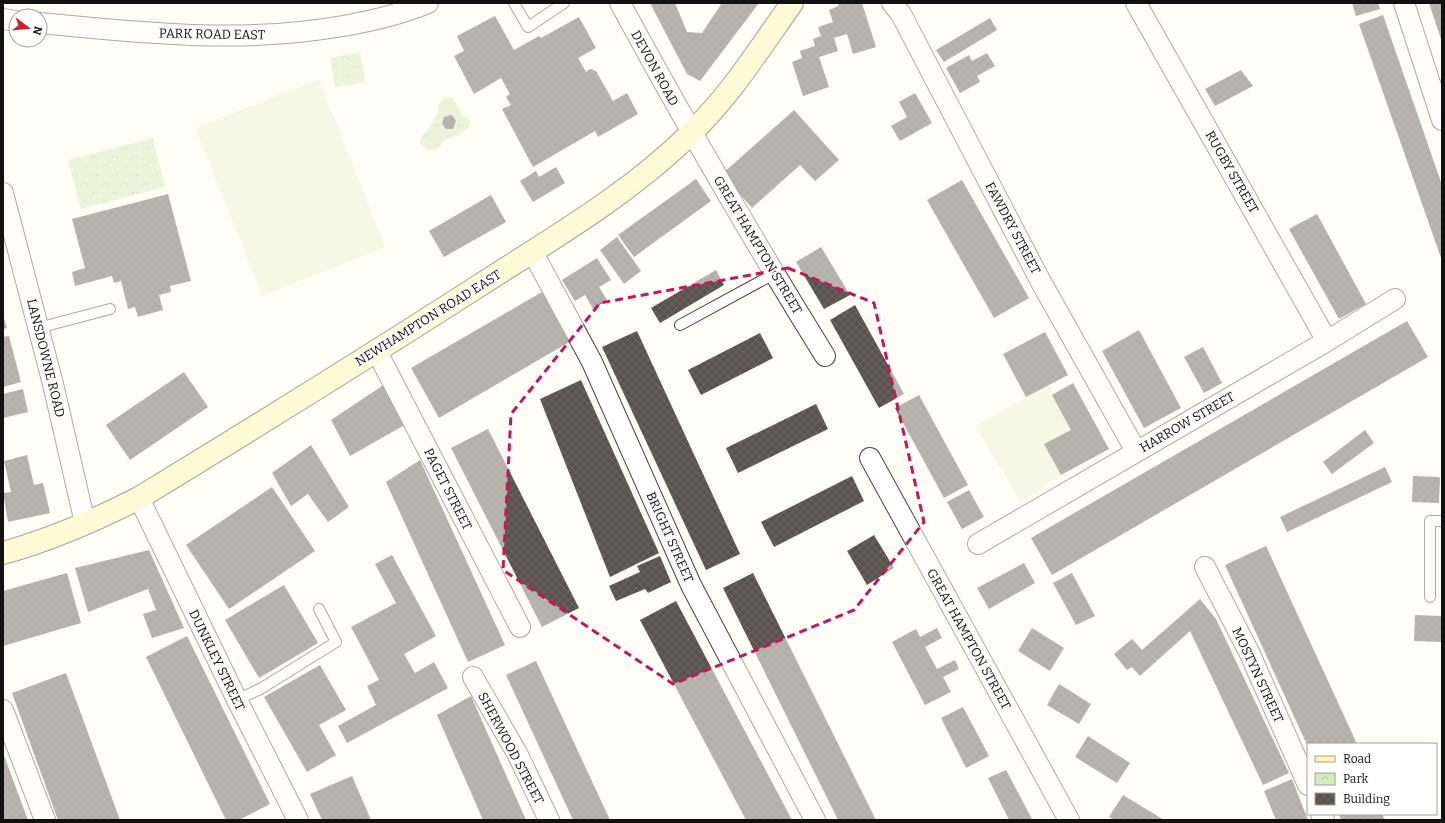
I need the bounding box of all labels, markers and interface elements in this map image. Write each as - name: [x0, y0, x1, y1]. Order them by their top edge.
- north arrow: [8, 8, 48, 48]
- text: N: [30, 25, 45, 37]
- street label: PARK ROAD EAST: [159, 26, 266, 42]
- street label: DEVON ROAD: [628, 28, 682, 108]
- street label: RUGBY STREET: [1202, 128, 1262, 216]
- street label: GREAT HAMPTON STREET: [711, 173, 805, 317]
- street label: FAWDRY STREET: [982, 179, 1044, 277]
- street label: NEWHAMPTON ROAD EAST: [352, 267, 504, 369]
- street label: LANSDOWNE ROAD: [24, 297, 68, 419]
- street label: HARROW STREET: [1137, 389, 1237, 455]
- street label: PAGET STREET: [421, 446, 475, 533]
- street label: BRIGHT STREET: [643, 489, 697, 585]
- street label: GREAT HAMPTON STREET: [924, 566, 1014, 712]
- street label: DUNKLEY STREET: [186, 607, 248, 713]
- street label: MOSTYN STREET: [1229, 625, 1287, 725]
- street label: SHERWOOD STREET: [475, 690, 547, 807]
- legend: [1307, 743, 1437, 815]
- text: Road: [1343, 752, 1371, 766]
- text: Park: [1343, 772, 1369, 786]
- text: Building: [1343, 792, 1390, 806]

